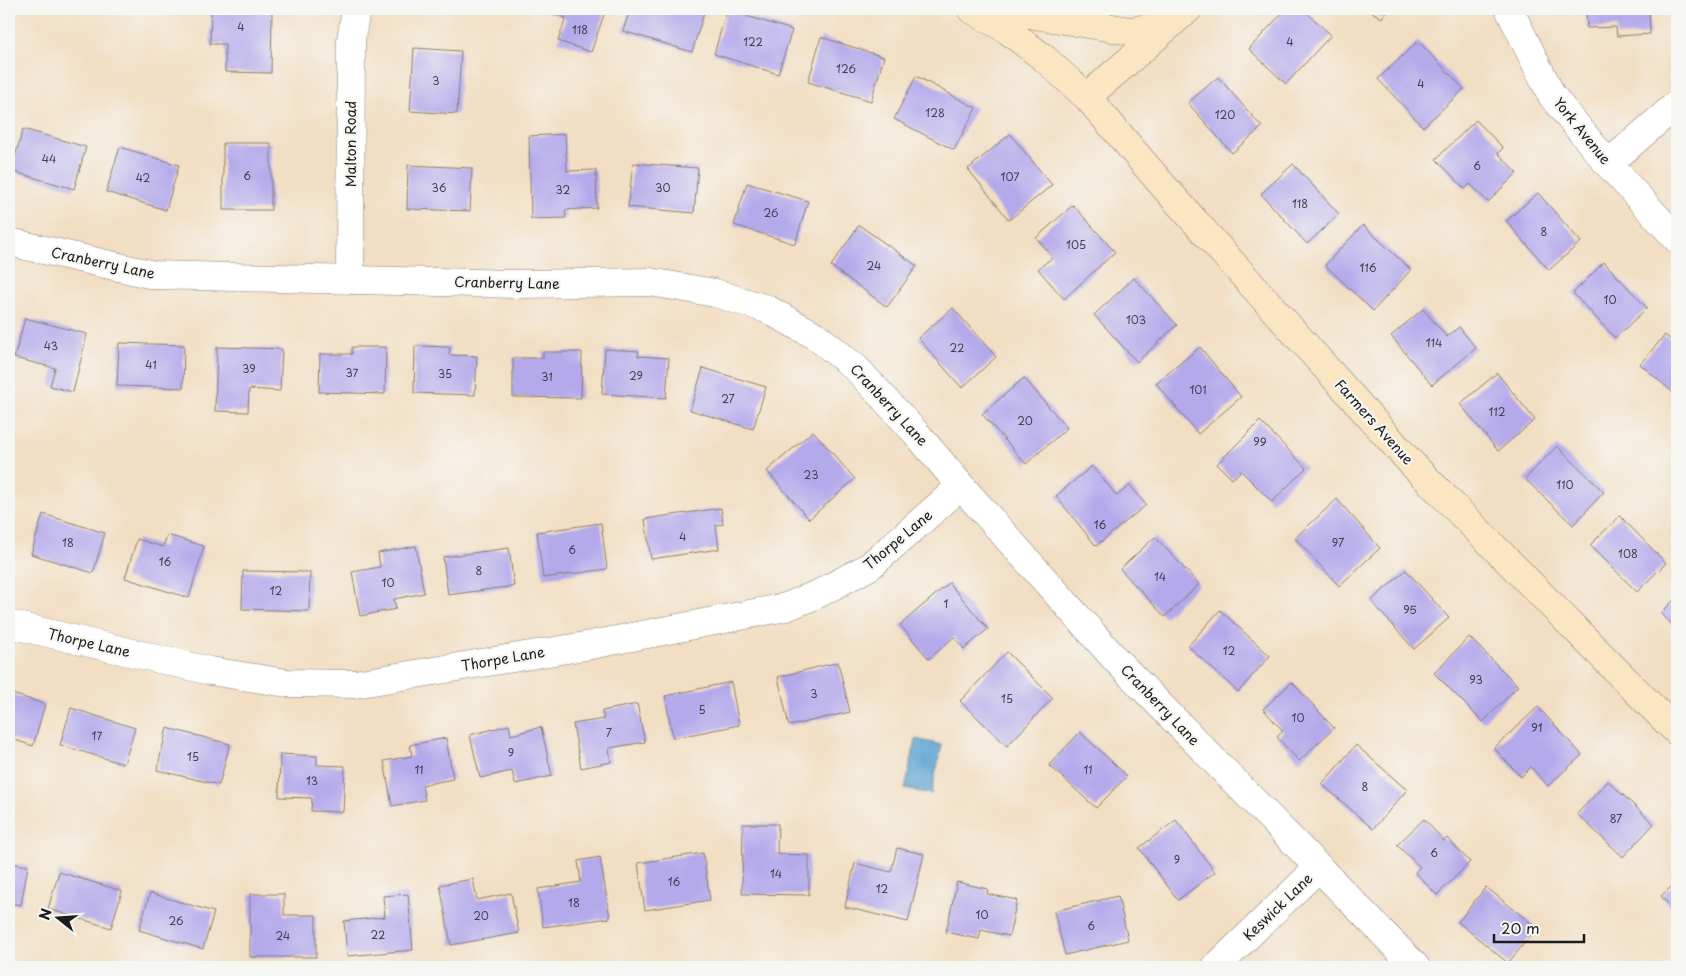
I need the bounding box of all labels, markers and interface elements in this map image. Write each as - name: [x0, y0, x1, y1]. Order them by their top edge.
- house number: 4: [237, 18, 245, 35]
- house number: 118: [572, 21, 588, 38]
- house number: 122: [743, 33, 763, 50]
- house number: 4: [1286, 33, 1294, 50]
- house number: 126: [836, 60, 856, 77]
- house number: 3: [432, 72, 440, 89]
- house number: 4: [1417, 75, 1425, 92]
- street label: York Avenue: [1549, 93, 1616, 169]
- street label: Malton Road: [340, 101, 361, 187]
- house number: 128: [925, 104, 945, 121]
- house number: 120: [1215, 106, 1235, 123]
- house number: 44: [42, 150, 56, 167]
- house number: 6: [1473, 157, 1481, 174]
- house number: 6: [243, 167, 251, 184]
- house number: 107: [1001, 168, 1019, 185]
- house number: 42: [136, 169, 151, 186]
- house number: 36: [432, 179, 447, 196]
- house number: 30: [655, 179, 671, 196]
- house number: 32: [556, 181, 571, 198]
- house number: 118: [1292, 195, 1308, 212]
- house number: 26: [763, 204, 779, 221]
- house number: 8: [1541, 223, 1548, 240]
- house number: 105: [1066, 236, 1086, 253]
- street label: Cranberry Lane: [49, 241, 157, 284]
- house number: 24: [867, 257, 881, 274]
- house number: 116: [1360, 259, 1377, 276]
- street label: Cranberry Lane: [454, 271, 560, 294]
- house number: 10: [1604, 291, 1616, 308]
- house number: 103: [1126, 311, 1146, 328]
- house number: 114: [1426, 334, 1442, 351]
- house number: 43: [44, 337, 58, 354]
- house number: 22: [950, 339, 964, 356]
- house number: 41: [145, 356, 157, 373]
- street label: Cranberry Lane: [846, 359, 933, 451]
- house number: 39: [242, 360, 256, 377]
- house number: 37: [346, 364, 359, 381]
- house number: 35: [438, 365, 452, 382]
- house number: 29: [629, 367, 643, 384]
- house number: 31: [541, 368, 553, 385]
- street label: Farmers Avenue: [1330, 374, 1419, 469]
- house number: 101: [1189, 381, 1207, 398]
- house number: 27: [721, 390, 735, 407]
- house number: 112: [1488, 403, 1506, 420]
- house number: 20: [1017, 412, 1033, 429]
- house number: 99: [1253, 433, 1267, 450]
- house number: 23: [804, 466, 818, 483]
- house number: 110: [1556, 476, 1574, 493]
- street label: Thorpe Lane: [859, 504, 937, 575]
- house number: 16: [1094, 516, 1107, 533]
- house number: 4: [679, 528, 687, 545]
- house number: 18: [62, 534, 74, 551]
- house number: 97: [1332, 534, 1344, 551]
- house number: 6: [568, 541, 576, 558]
- house number: 108: [1618, 545, 1638, 562]
- house number: 16: [159, 553, 172, 570]
- house number: 8: [476, 562, 483, 579]
- house number: 14: [1154, 568, 1166, 585]
- house number: 10: [382, 574, 394, 591]
- house number: 12: [270, 582, 283, 599]
- house number: 1: [944, 595, 949, 612]
- house number: 95: [1403, 601, 1417, 618]
- street label: Thorpe Lane: [46, 623, 133, 662]
- street label: Thorpe Lane: [460, 641, 546, 676]
- house number: 12: [1223, 642, 1236, 659]
- street label: Cranberry Lane: [1116, 659, 1205, 750]
- house number: 93: [1469, 671, 1483, 688]
- house number: 3: [810, 685, 818, 702]
- house number: 15: [1001, 690, 1013, 707]
- house number: 5: [698, 701, 706, 718]
- house number: 10: [1292, 709, 1304, 726]
- house number: 91: [1531, 719, 1543, 736]
- house number: 7: [606, 724, 612, 741]
- house number: 17: [92, 727, 103, 744]
- house number: 9: [508, 744, 514, 761]
- house number: 15: [187, 748, 199, 765]
- house number: 11: [414, 761, 424, 778]
- house number: 11: [1083, 761, 1093, 778]
- house number: 13: [306, 772, 318, 789]
- house number: 8: [1362, 778, 1369, 795]
- house number: 87: [1610, 810, 1622, 827]
- house number: 6: [1430, 844, 1438, 861]
- house number: 9: [1174, 851, 1180, 868]
- house number: 14: [770, 865, 782, 882]
- street label: Keswick Lane: [1238, 868, 1317, 945]
- house number: 16: [668, 873, 681, 890]
- house number: 12: [876, 880, 889, 897]
- north arrow: [32, 894, 82, 944]
- house number: 18: [568, 894, 580, 911]
- text: N: [33, 906, 57, 922]
- house number: 10: [976, 906, 988, 923]
- house number: 20: [473, 907, 489, 924]
- scale bar: [1494, 911, 1584, 943]
- house number: 26: [168, 912, 184, 929]
- text: 20 m: [1501, 916, 1540, 939]
- house number: 6: [1087, 917, 1095, 934]
- house number: 22: [371, 926, 385, 943]
- house number: 24: [276, 927, 290, 944]

